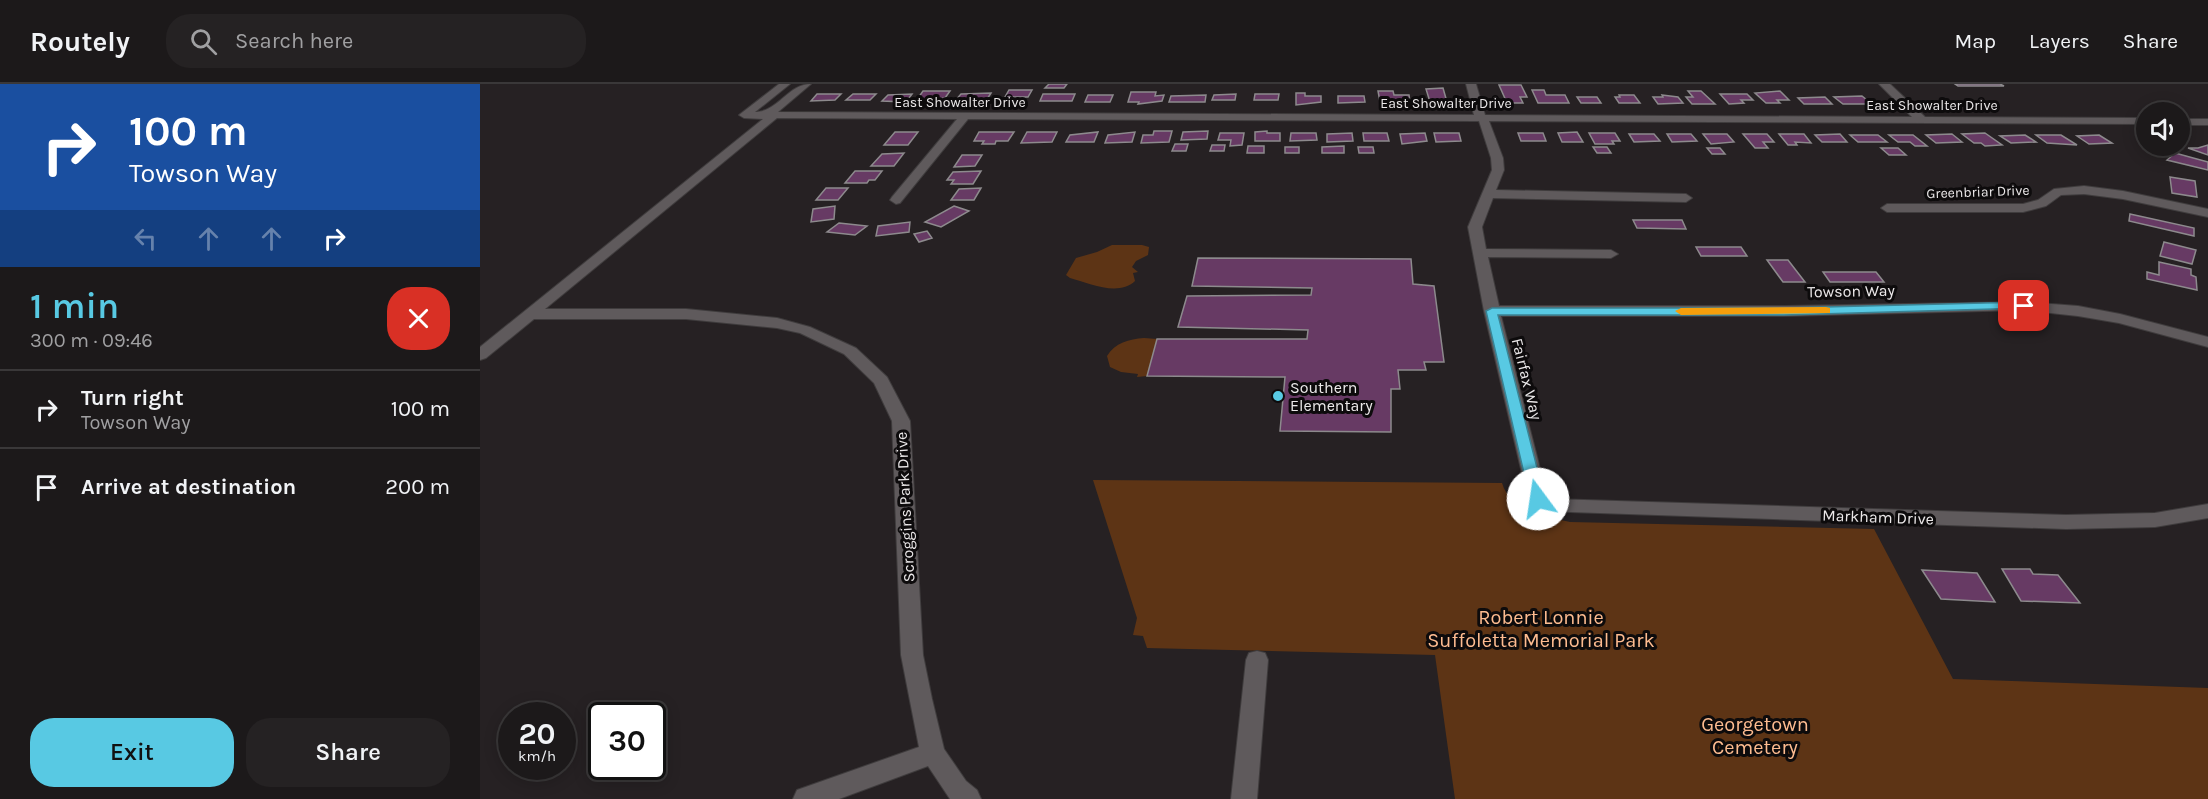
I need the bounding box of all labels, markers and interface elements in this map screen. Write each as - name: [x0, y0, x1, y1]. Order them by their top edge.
- search box: [166, 14, 586, 68]
- text: Routely: [30, 25, 130, 58]
- icon: search: [187, 25, 220, 58]
- text: Search here: [235, 28, 353, 54]
- text: Map: [1954, 29, 1996, 53]
- text: Layers: [2029, 29, 2090, 53]
- text: Share: [2123, 29, 2178, 53]
- street label: East Showalter Drive: [894, 94, 1026, 111]
- street label: East Showalter Drive: [1380, 95, 1512, 112]
- street label: East Showalter Drive: [1866, 97, 1998, 114]
- map controls: [2136, 102, 2190, 156]
- button: sound: [2136, 102, 2190, 156]
- text: 100 m: [129, 106, 248, 156]
- icon: right: [30, 108, 108, 186]
- text: Towson Way: [129, 157, 277, 189]
- street label: Greenbriar Drive: [1926, 182, 2030, 202]
- icon: left: [129, 222, 162, 255]
- icon: ahead: [192, 222, 225, 255]
- icon: ahead: [255, 222, 288, 255]
- icon: right: [318, 222, 351, 255]
- pin: [1998, 280, 2049, 331]
- street label: Towson Way: [1807, 281, 1896, 301]
- text: 1 min: [30, 285, 119, 327]
- button: close: [387, 287, 450, 350]
- icon: arrive: [2007, 289, 2040, 322]
- text: 300 m · 09:46: [30, 329, 153, 352]
- street label: Fairfax Way: [1508, 336, 1546, 422]
- place label: Southern Elementary: [1290, 378, 1373, 415]
- text: Turn right: [81, 385, 184, 411]
- marker: Southern Elementary: [1271, 389, 1285, 403]
- icon: right: [30, 393, 63, 426]
- text: 100 m: [391, 396, 450, 422]
- text: Towson Way: [81, 411, 191, 434]
- street label: Scroggins Park Drive: [892, 431, 918, 583]
- position arrow: [1506, 467, 1570, 531]
- icon: arrive: [30, 471, 63, 504]
- text: Arrive at destination: [81, 474, 296, 500]
- text: 200 m: [385, 474, 450, 500]
- street label: Markham Drive: [1822, 506, 1934, 528]
- park label: Robert Lonnie Suffoletta Memorial Park: [1427, 606, 1655, 652]
- speed limit sign: 30: [588, 702, 666, 780]
- park label: Georgetown Cemetery: [1701, 713, 1809, 759]
- text: 20: [518, 716, 556, 752]
- button: Exit: [30, 718, 234, 787]
- button: Share: [246, 718, 450, 787]
- text: km/h: [518, 747, 556, 765]

